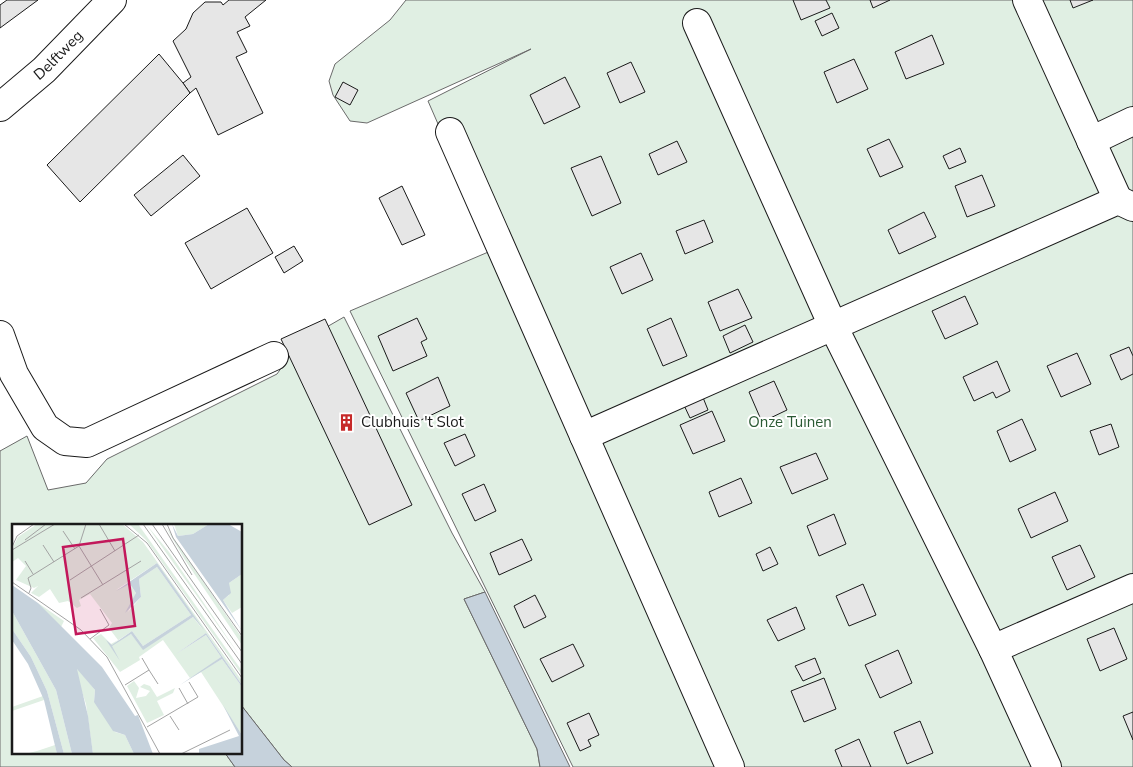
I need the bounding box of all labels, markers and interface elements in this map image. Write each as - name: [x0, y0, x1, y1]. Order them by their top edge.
- street label: Delftweg: [29, 26, 87, 85]
- building icon: Clubhuis 't Slot: [337, 412, 357, 432]
- place label: Clubhuis 't Slot: [361, 412, 464, 432]
- park label: Onze Tuinen: [748, 412, 832, 432]
- inset map: [12, 524, 242, 754]

